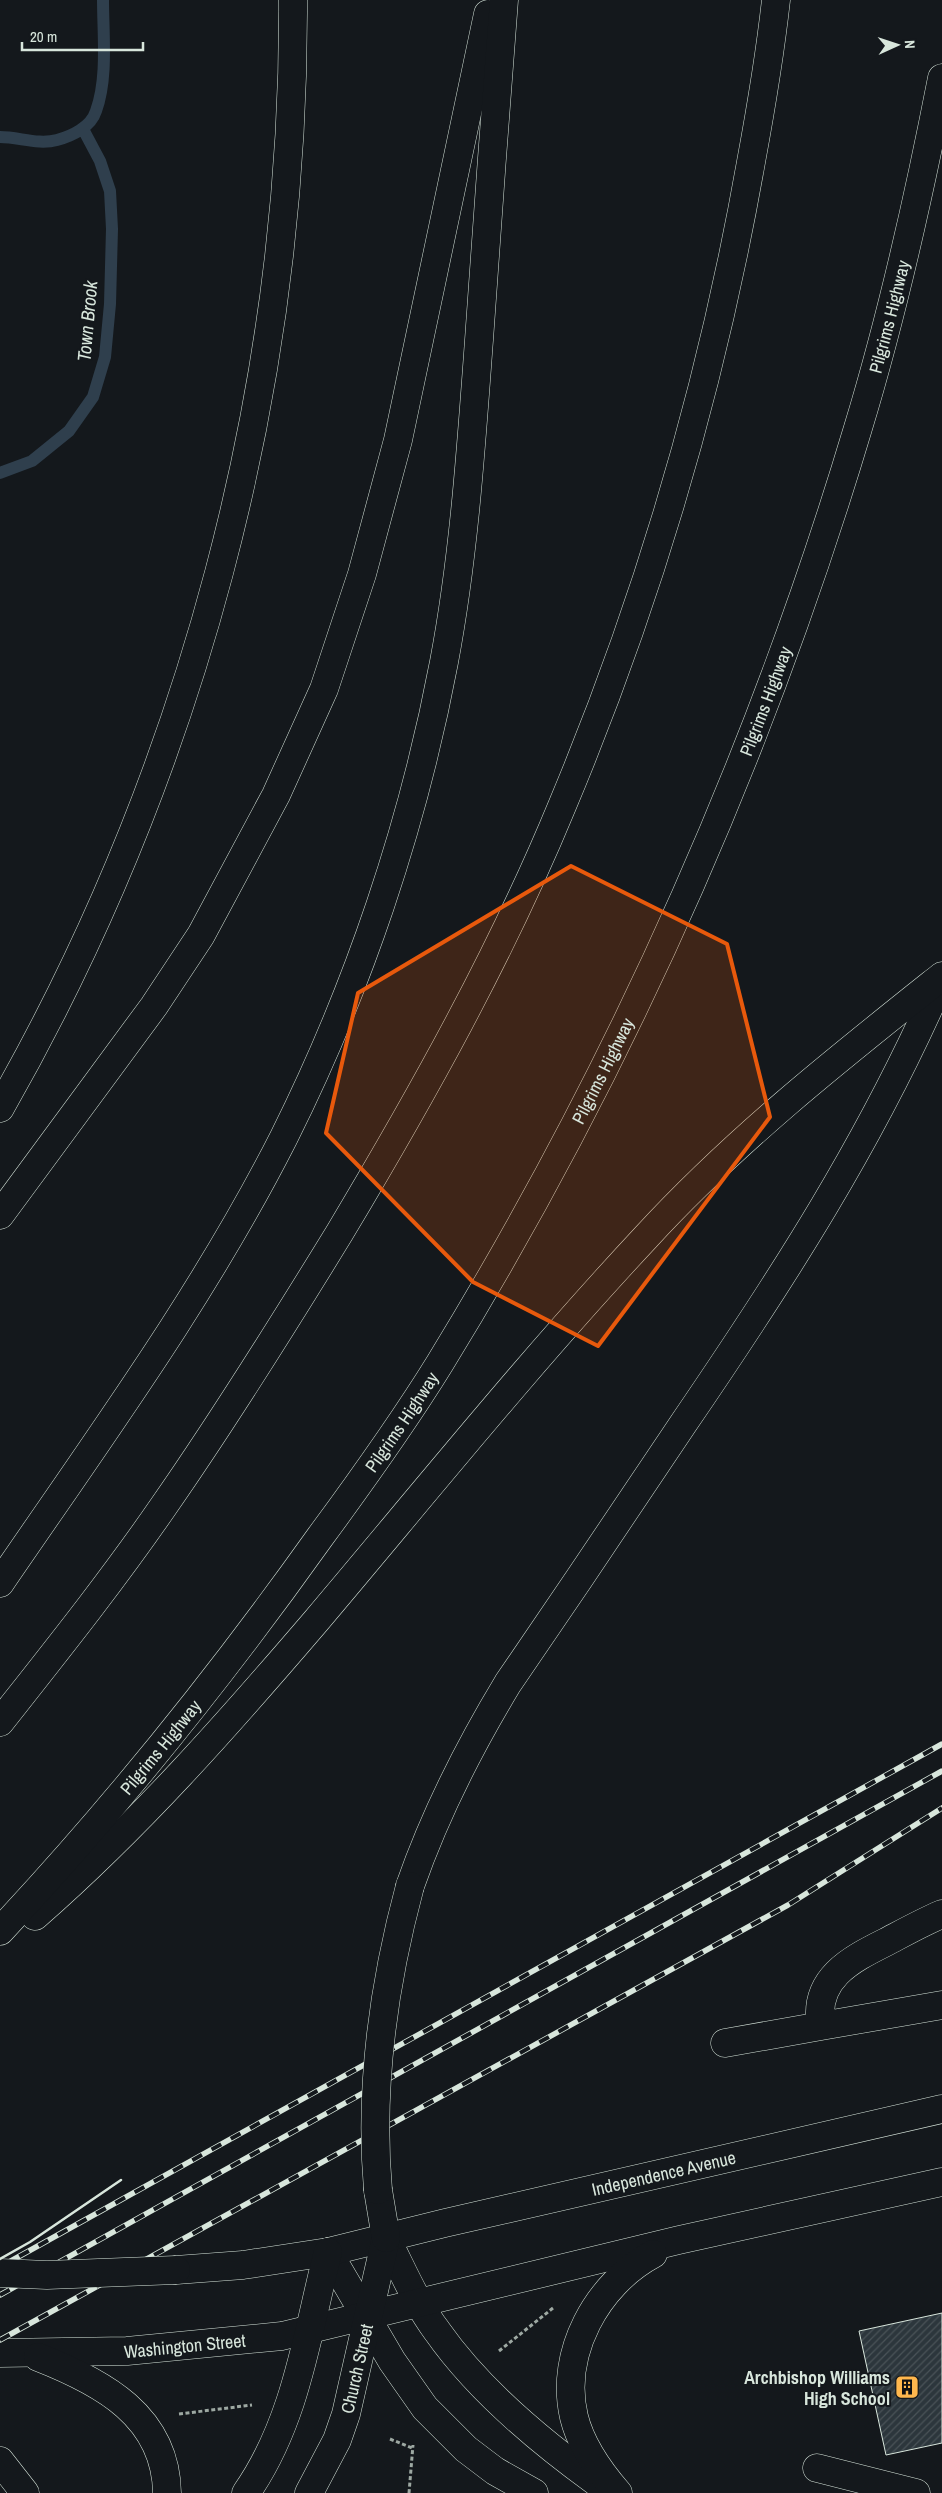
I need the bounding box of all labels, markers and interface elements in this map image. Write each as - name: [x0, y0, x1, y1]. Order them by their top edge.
- scale bar: [22, 20, 144, 52]
- north arrow: [872, 20, 922, 70]
- text: 20 m: [30, 26, 57, 47]
- text: N: [901, 40, 919, 49]
- street label: Pilgrims Highway: [862, 257, 915, 376]
- water label: Town Brook: [71, 278, 104, 362]
- street label: Pilgrims Highway: [733, 642, 798, 760]
- street label: Pilgrims Highway: [565, 1013, 640, 1128]
- street label: Pilgrims Highway: [359, 1366, 444, 1477]
- street label: Pilgrims Highway: [114, 1694, 207, 1800]
- street label: Independence Avenue: [589, 2144, 738, 2201]
- street label: Church Street: [334, 2321, 379, 2416]
- street label: Washington Street: [123, 2327, 247, 2364]
- place label: Archbishop Williams High School: [744, 2365, 890, 2411]
- building icon: Archbishop Williams High School: [894, 2374, 920, 2400]

